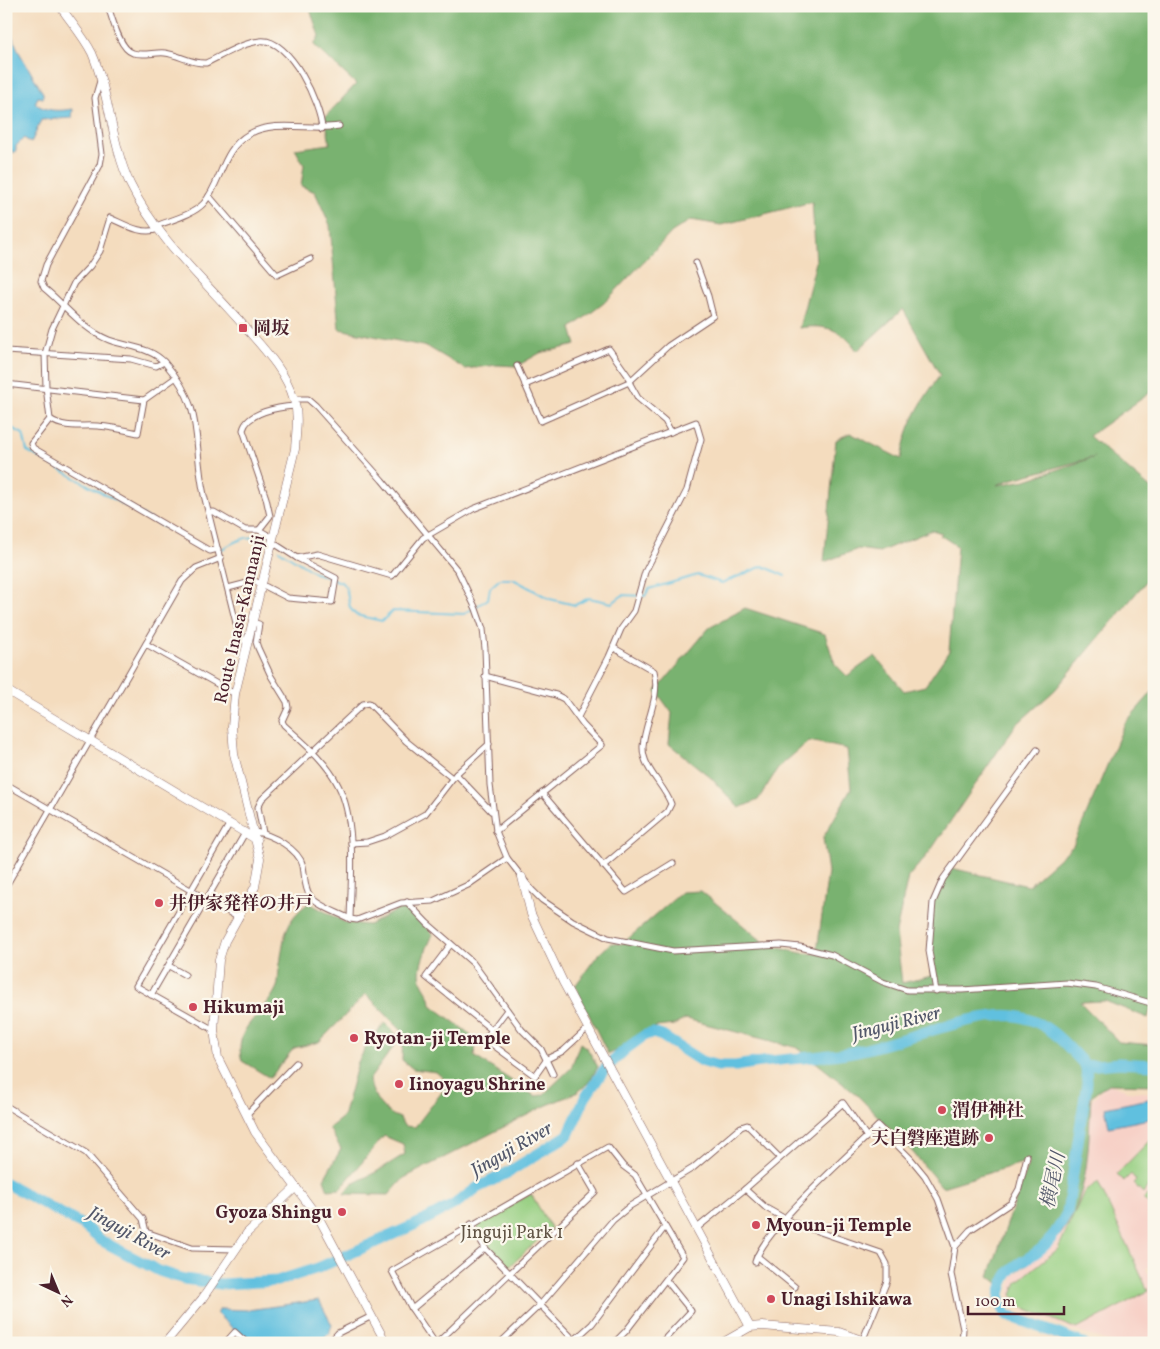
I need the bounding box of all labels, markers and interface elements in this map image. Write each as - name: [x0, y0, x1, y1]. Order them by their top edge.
- place label: 岡坂: [253, 317, 290, 342]
- marker: 岡坂: [237, 322, 249, 334]
- street label: Route Inasa-Kannanji: [209, 532, 272, 706]
- place label: 井伊家発祥の井戸: [169, 892, 313, 917]
- marker: 井伊家発祥の井戸: [153, 897, 165, 909]
- place label: Hikumaji: [203, 996, 284, 1021]
- water label: Jinguji River: [848, 1000, 944, 1048]
- marker: Hikumaji: [187, 1001, 199, 1013]
- place label: Ryotan-ji Temple: [364, 1027, 511, 1052]
- marker: Ryotan-ji Temple: [348, 1032, 360, 1044]
- place label: Iinoyagu Shrine: [409, 1073, 546, 1098]
- marker: Iinoyagu Shrine: [393, 1078, 405, 1090]
- place label: 渭伊神社: [952, 1099, 1024, 1124]
- marker: 渭伊神社: [936, 1104, 948, 1116]
- water label: Jinguji River: [465, 1115, 558, 1185]
- place label: 天白磐座遺跡: [871, 1127, 979, 1152]
- marker: 天白磐座遺跡: [983, 1132, 995, 1144]
- water label: 横尾川: [1035, 1148, 1073, 1211]
- water label: Jinguji River: [81, 1200, 176, 1267]
- place label: Gyoza Shingu: [216, 1201, 332, 1226]
- marker: Gyoza Shingu: [336, 1206, 348, 1218]
- place label: Myoun-ji Temple: [766, 1214, 912, 1239]
- marker: Myoun-ji Temple: [750, 1219, 762, 1231]
- park label: Jinguji Park 1: [461, 1221, 563, 1246]
- north arrow: [32, 1266, 82, 1316]
- scale bar: [968, 1284, 1064, 1316]
- place label: Unagi Ishikawa: [781, 1288, 912, 1313]
- text: N: [56, 1290, 76, 1311]
- text: 100 m: [975, 1292, 1015, 1313]
- marker: Unagi Ishikawa: [765, 1293, 777, 1305]

